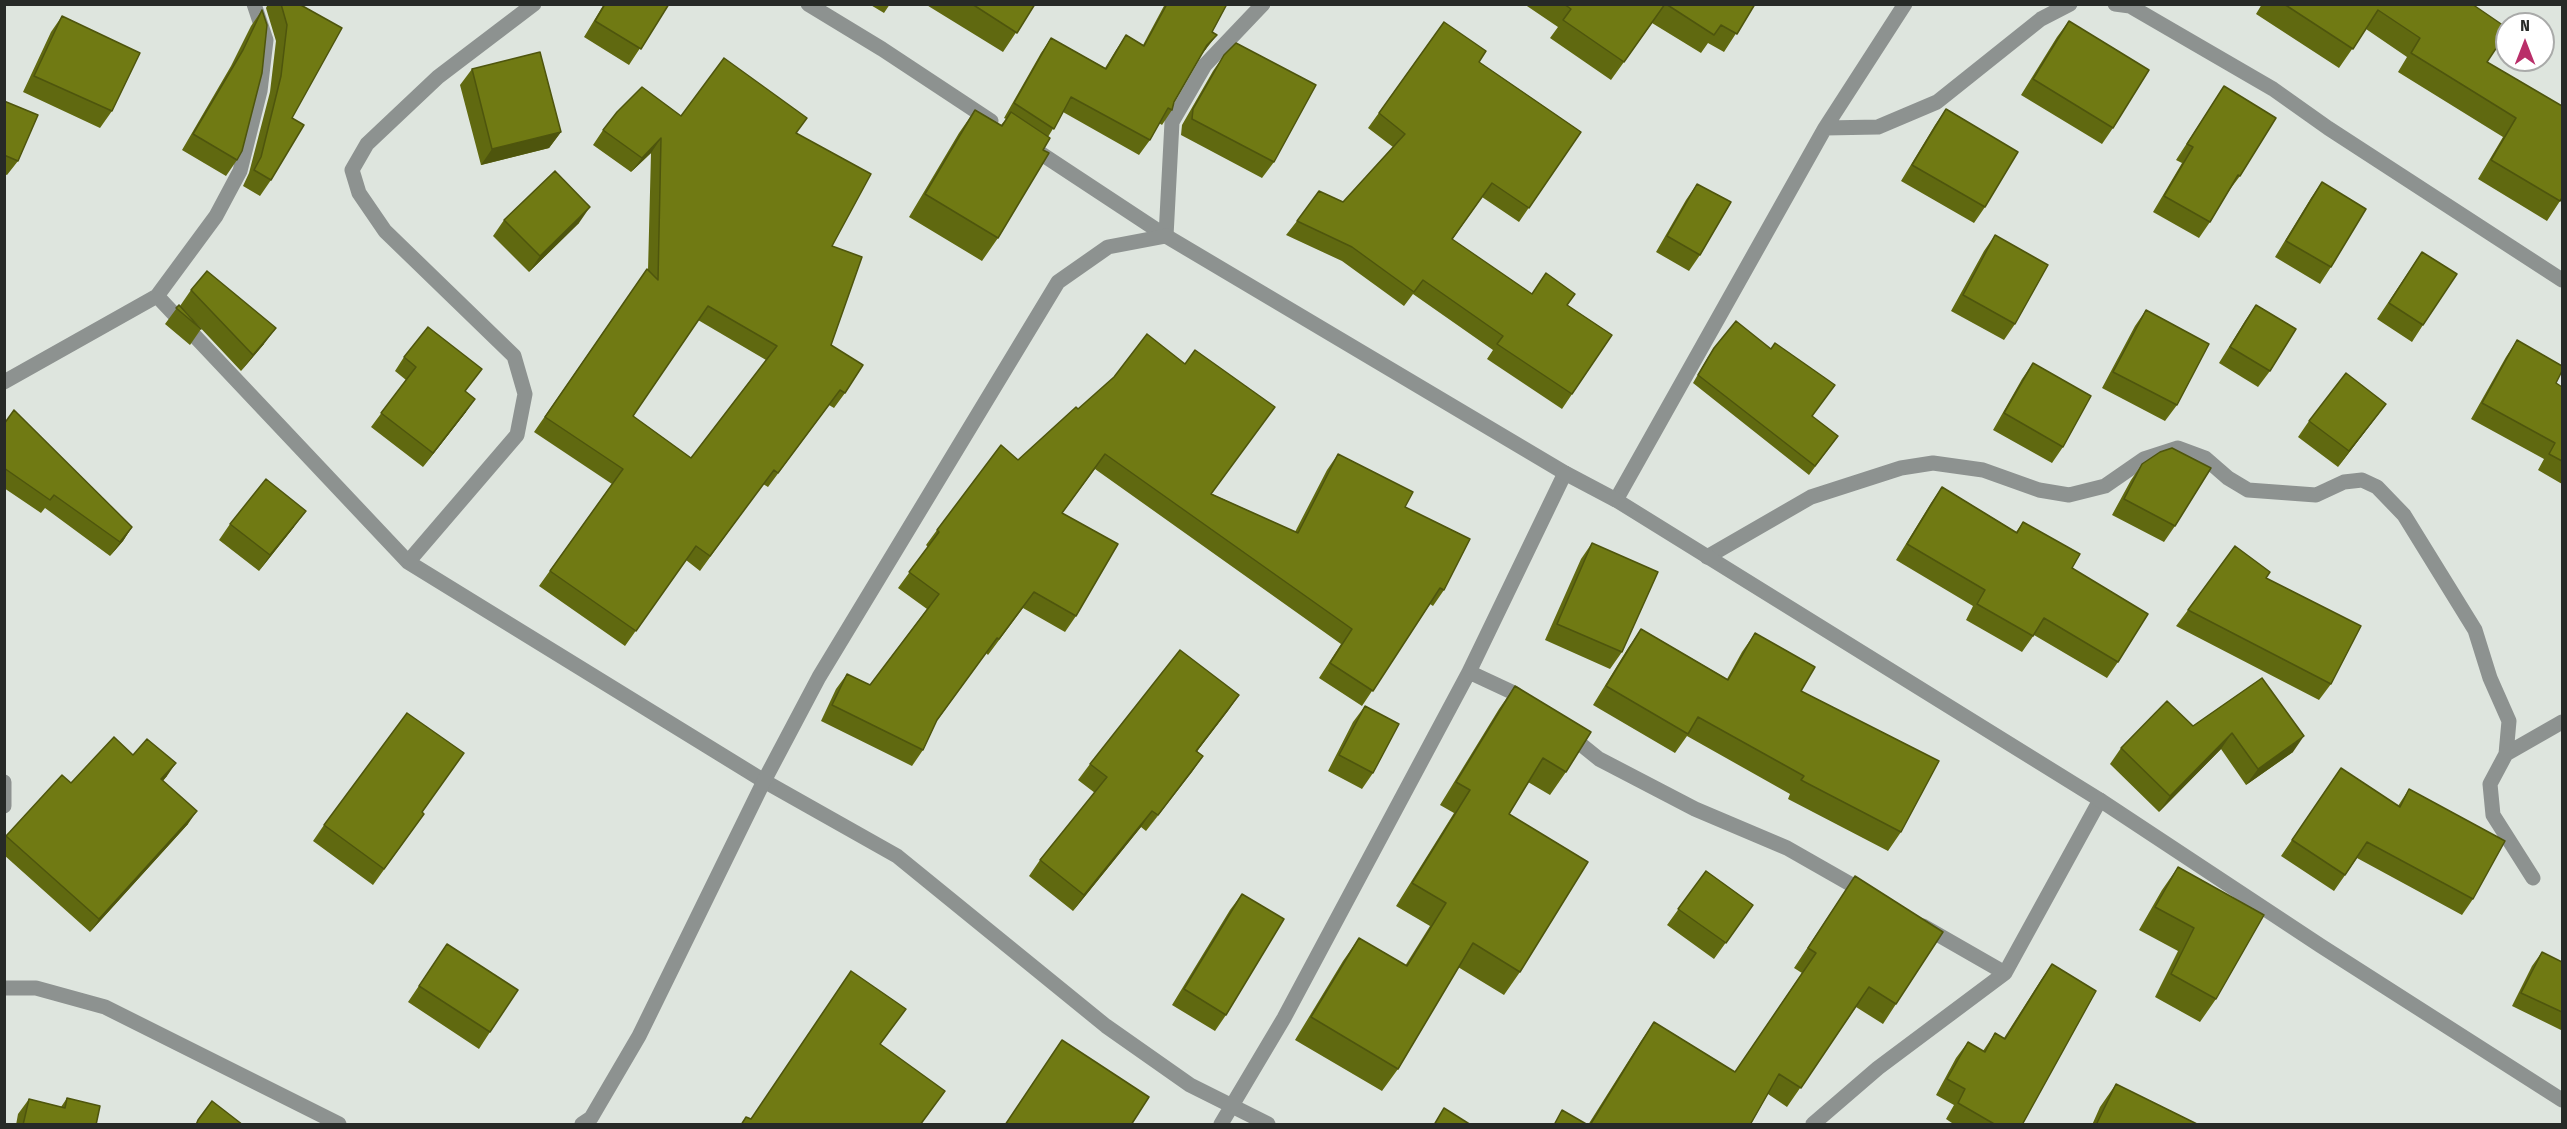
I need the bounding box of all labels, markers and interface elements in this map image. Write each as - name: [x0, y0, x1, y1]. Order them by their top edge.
- north arrow: [2495, 12, 2555, 72]
- text: N: [2520, 16, 2530, 35]

